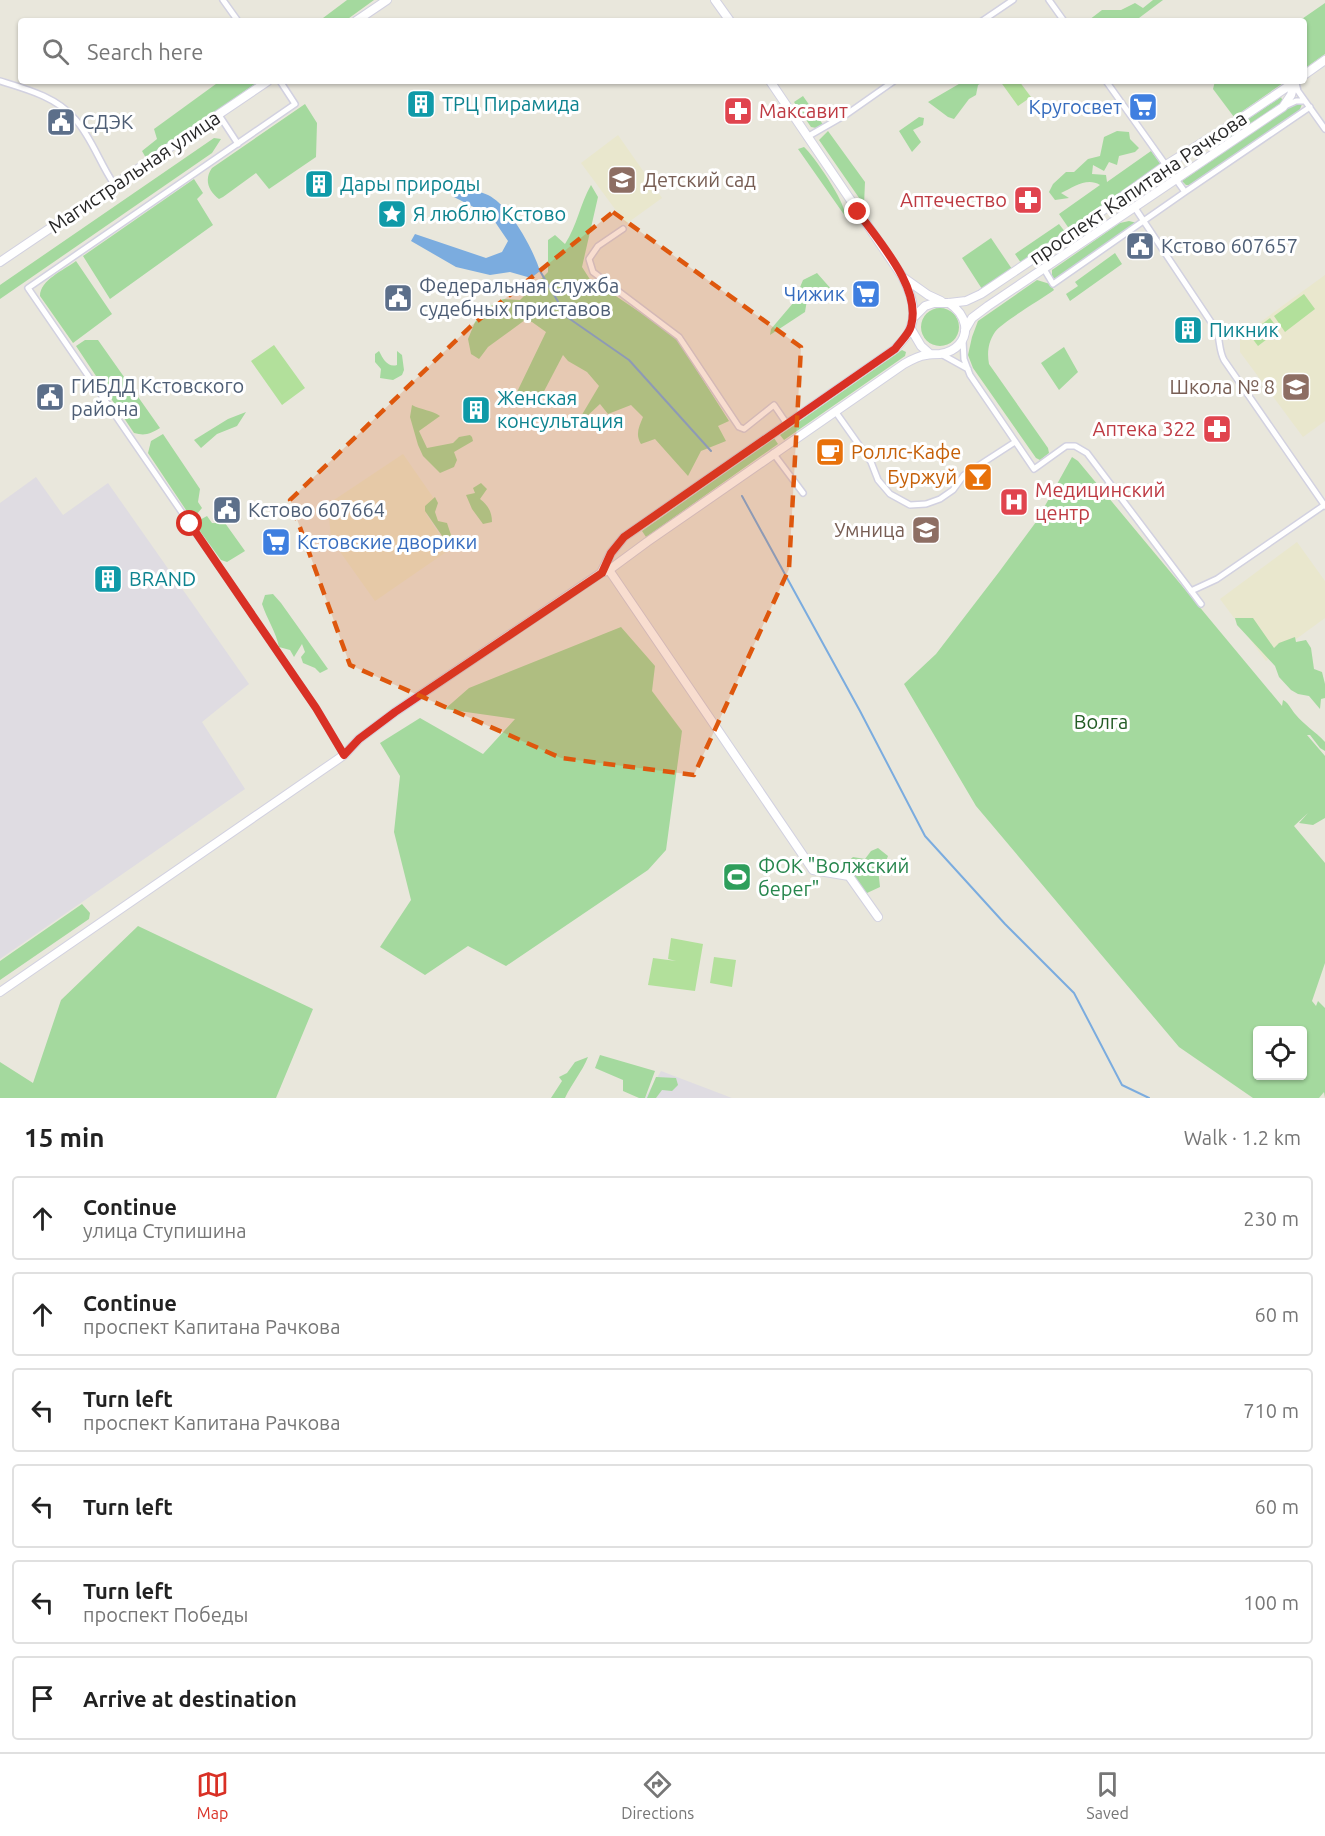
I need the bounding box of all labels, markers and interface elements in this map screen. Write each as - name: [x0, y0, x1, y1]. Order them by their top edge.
- search box: [18, 18, 1307, 84]
- icon: search: [39, 35, 72, 68]
- text: Search here: [87, 39, 203, 64]
- building icon: ТРЦ Пирамида: [405, 88, 437, 120]
- supermarket icon: Кругосвет: [1127, 91, 1159, 123]
- place label: ТРЦ Пирамида: [442, 92, 580, 115]
- pharmacy icon: Максавит: [722, 95, 754, 127]
- place label: Кругосвет: [1028, 95, 1122, 118]
- place label: Максавит: [759, 99, 848, 122]
- street label: Магистральная улица: [44, 106, 224, 238]
- public building icon: СДЭК: [45, 106, 77, 138]
- street label: проспект Капитана Рачкова: [1025, 106, 1251, 269]
- place label: СДЭК: [82, 110, 133, 133]
- school or university icon: Детский сад: [606, 164, 638, 196]
- building icon: Дары природы: [303, 168, 335, 200]
- place label: Детский сад: [643, 168, 756, 191]
- place label: Дары природы: [340, 172, 480, 195]
- pharmacy icon: Аптечество: [1012, 184, 1044, 216]
- place label: Аптечество: [900, 188, 1007, 211]
- place icon: Я люблю Кстово: [376, 198, 408, 230]
- route end: [844, 198, 870, 224]
- place label: Я люблю Кстово: [413, 202, 566, 225]
- public building icon: Кстово 607657: [1124, 230, 1156, 262]
- place label: Кстово 607657: [1161, 234, 1298, 257]
- place label: Федеральная служба судебных приставов: [419, 274, 619, 320]
- supermarket icon: Чижик: [850, 278, 882, 310]
- public building icon: Федеральная служба судебных приставов: [382, 282, 414, 314]
- place label: Чижик: [784, 282, 845, 305]
- building icon: Пикник: [1172, 314, 1204, 346]
- place label: Пикник: [1209, 318, 1279, 341]
- school or university icon: Школа № 8: [1280, 371, 1312, 403]
- place label: ГИБДД Кстовского района: [71, 374, 244, 420]
- place label: Школа № 8: [1170, 375, 1275, 398]
- public building icon: ГИБДД Кстовского района: [34, 381, 66, 413]
- place label: Женская консультация: [497, 386, 624, 432]
- building icon: Женская консультация: [460, 394, 492, 426]
- pharmacy icon: Аптека 322: [1201, 413, 1233, 445]
- place label: Аптека 322: [1093, 417, 1196, 440]
- cafe icon: Роллс-Кафе: [814, 436, 846, 468]
- place label: Роллс-Кафе: [851, 440, 961, 463]
- bar icon: Буржуй: [962, 461, 994, 493]
- place label: Буржуй: [887, 465, 957, 488]
- place label: Медицинский центр: [1035, 478, 1165, 524]
- hospital icon: Медицинский центр: [998, 486, 1030, 518]
- public building icon: Кстово 607664: [211, 494, 243, 526]
- place label: Кстово 607664: [248, 498, 385, 521]
- route start: [176, 510, 202, 536]
- school or university icon: Умница: [910, 514, 942, 546]
- place label: Умница: [834, 518, 905, 541]
- supermarket icon: Кстовские дворики: [260, 526, 292, 558]
- place label: Кстовские дворики: [297, 530, 477, 553]
- building icon: BRAND: [92, 563, 124, 595]
- place label: BRAND: [129, 567, 196, 590]
- park label: Волга: [1074, 710, 1128, 733]
- place label: ФОК "Волжский берег": [758, 854, 909, 900]
- sports icon: ФОК "Волжский берег": [721, 861, 753, 893]
- map controls: [1253, 1026, 1307, 1080]
- button: locate: [1253, 1026, 1307, 1080]
- text: 15 min: [24, 1123, 104, 1152]
- text: Walk · 1.2 km: [1184, 1126, 1301, 1149]
- text: Continue: [83, 1194, 177, 1219]
- icon: ahead: [26, 1202, 59, 1235]
- text: 230 m: [1243, 1207, 1299, 1230]
- text: улица Ступишина: [83, 1219, 247, 1242]
- text: Continue: [83, 1290, 177, 1315]
- icon: ahead: [26, 1298, 59, 1331]
- text: 60 m: [1255, 1303, 1299, 1326]
- text: проспект Капитана Рачкова: [83, 1315, 340, 1338]
- text: Turn left: [83, 1386, 173, 1411]
- icon: left: [26, 1394, 59, 1427]
- text: 710 m: [1243, 1399, 1299, 1422]
- text: проспект Капитана Рачкова: [83, 1411, 340, 1434]
- icon: left: [26, 1490, 59, 1523]
- text: Turn left: [83, 1494, 173, 1519]
- text: 60 m: [1255, 1495, 1299, 1518]
- text: Turn left: [83, 1578, 173, 1603]
- icon: left: [26, 1586, 59, 1619]
- text: 100 m: [1243, 1591, 1299, 1614]
- text: проспект Победы: [83, 1603, 248, 1626]
- icon: arrive: [26, 1682, 59, 1715]
- text: Arrive at destination: [83, 1686, 297, 1711]
- tab: Map: [196, 1768, 229, 1822]
- tab: Directions: [621, 1768, 694, 1822]
- tab: Saved: [1086, 1768, 1129, 1822]

